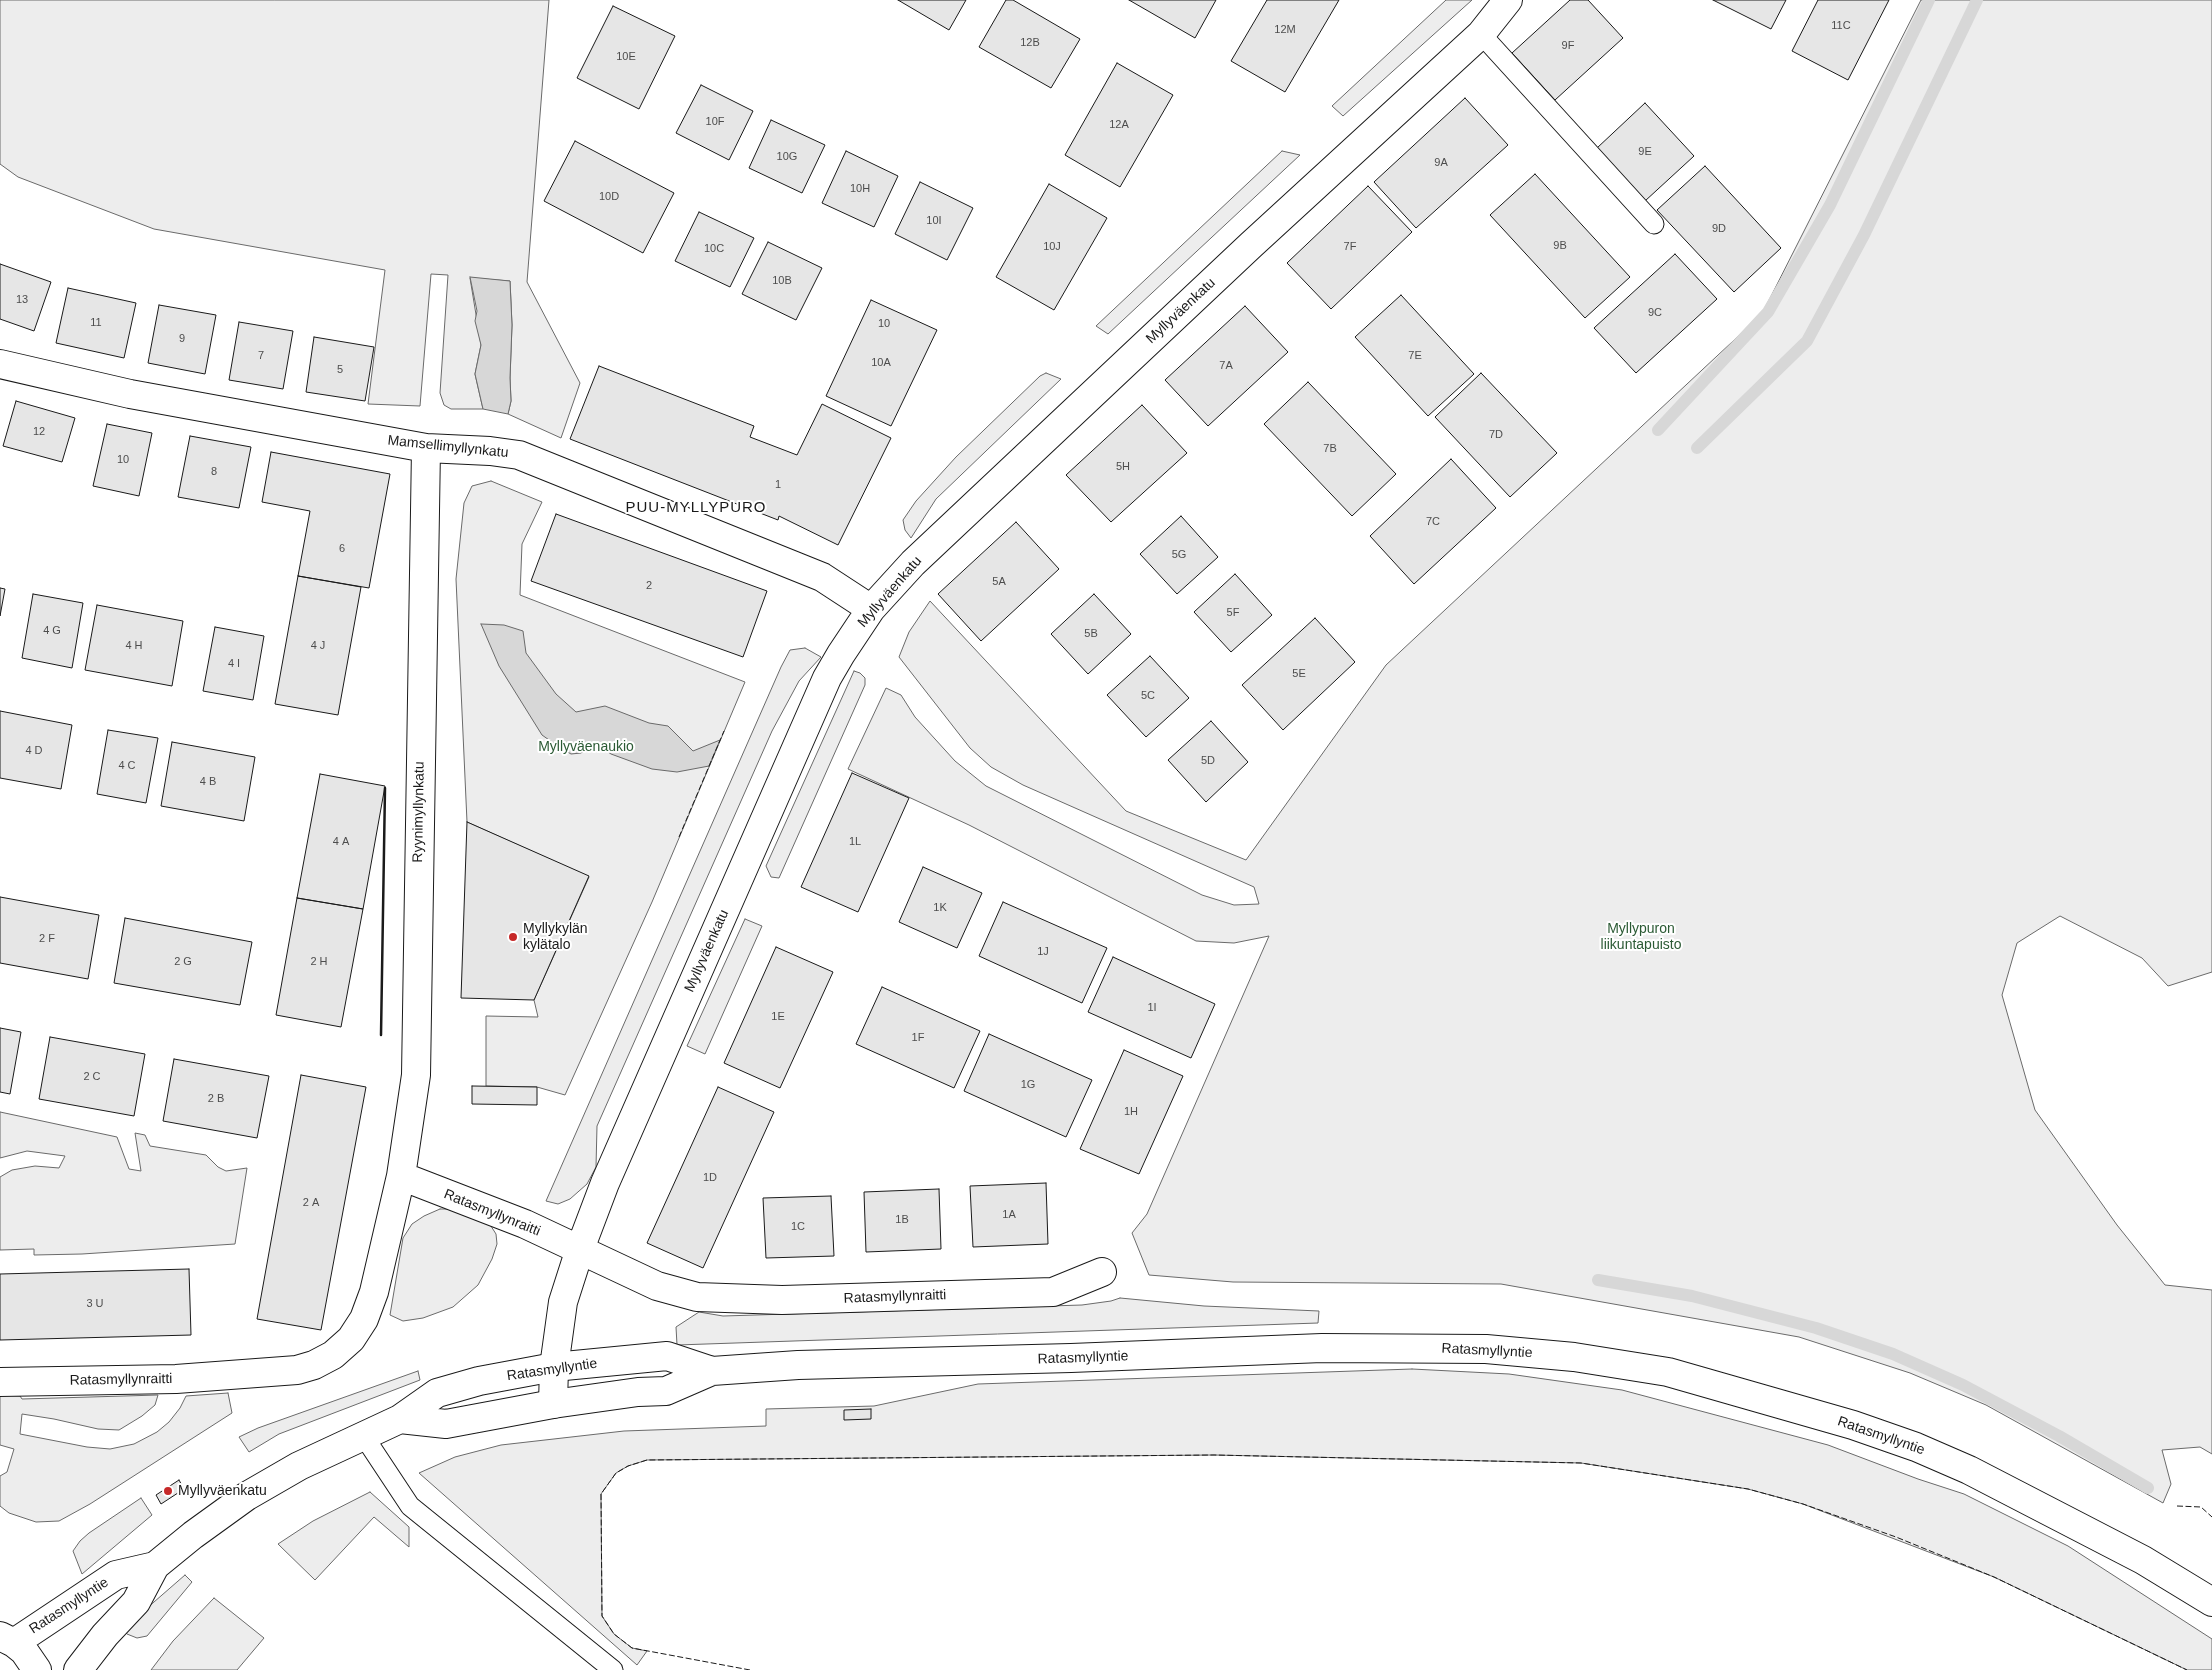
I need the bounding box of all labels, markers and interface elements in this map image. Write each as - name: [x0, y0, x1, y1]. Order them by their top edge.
- house number: 11C: [1831, 19, 1851, 33]
- house number: 12M: [1274, 23, 1296, 37]
- house number: 12B: [1020, 36, 1040, 50]
- house number: 9F: [1562, 39, 1574, 53]
- house number: 10E: [616, 50, 636, 64]
- house number: 10F: [706, 115, 724, 129]
- house number: 12A: [1109, 118, 1129, 132]
- house number: 9E: [1638, 145, 1652, 159]
- house number: 10G: [777, 150, 797, 164]
- house number: 9A: [1434, 156, 1448, 170]
- house number: 10H: [850, 182, 870, 196]
- house number: 10D: [599, 190, 619, 204]
- house number: 10I: [926, 214, 942, 228]
- house number: 9D: [1712, 222, 1726, 236]
- house number: 9B: [1553, 239, 1567, 253]
- house number: 10J: [1043, 240, 1061, 254]
- house number: 7F: [1344, 240, 1356, 254]
- house number: 10C: [704, 242, 724, 256]
- house number: 10B: [772, 274, 792, 288]
- street label: Myllyväenkatu: [1143, 275, 1219, 347]
- house number: 13: [16, 293, 28, 307]
- house number: 9C: [1648, 306, 1662, 320]
- house number: 11: [90, 316, 102, 330]
- house number: 10: [878, 317, 890, 331]
- house number: 9: [179, 332, 185, 346]
- house number: 7: [258, 349, 264, 363]
- house number: 7E: [1408, 349, 1422, 363]
- house number: 10A: [871, 356, 891, 370]
- house number: 7A: [1219, 359, 1233, 373]
- house number: 5: [337, 363, 343, 377]
- house number: 12: [33, 425, 45, 439]
- house number: 7D: [1489, 428, 1503, 442]
- street label: Mamsellimyllynkatu: [387, 432, 509, 462]
- house number: 7B: [1323, 442, 1337, 456]
- house number: 10: [117, 453, 129, 467]
- house number: 5H: [1116, 460, 1130, 474]
- house number: 8: [211, 465, 217, 479]
- house number: 1: [775, 478, 781, 492]
- district label: PUU-MYLLYPURO: [624, 499, 768, 517]
- house number: 7C: [1426, 515, 1440, 529]
- house number: 6: [339, 542, 345, 556]
- house number: 5G: [1172, 548, 1186, 562]
- street label: Myllyväenkatu: [855, 553, 925, 631]
- house number: 5A: [992, 575, 1006, 589]
- house number: 2: [646, 579, 652, 593]
- house number: 5F: [1227, 606, 1239, 620]
- house number: 4 G: [43, 624, 61, 638]
- house number: 5B: [1084, 627, 1098, 641]
- house number: 4 H: [125, 639, 143, 653]
- house number: 4 J: [311, 639, 325, 653]
- house number: 4 I: [228, 657, 240, 671]
- house number: 5E: [1292, 667, 1306, 681]
- house number: 5C: [1141, 689, 1155, 703]
- park label: Myllyväenaukio: [538, 739, 634, 755]
- house number: 4 D: [25, 744, 43, 758]
- house number: 5D: [1201, 754, 1215, 768]
- house number: 4 C: [118, 759, 136, 773]
- street label: Ryynimyllynkatu: [410, 761, 428, 863]
- house number: 4 B: [200, 775, 216, 789]
- house number: 4 A: [333, 835, 349, 849]
- house number: 1L: [849, 835, 861, 849]
- house number: 1K: [933, 901, 947, 915]
- street label: Myllyväenkatu: [681, 907, 733, 995]
- place label: Myllykylän kylätalo: [523, 921, 588, 954]
- park label: Myllypuron liikuntapuisto: [1601, 921, 1681, 954]
- marker: Myllykylän kylätalo: [507, 931, 519, 943]
- house number: 2 F: [39, 932, 55, 946]
- house number: 1J: [1037, 945, 1049, 959]
- house number: 2 G: [174, 955, 192, 969]
- house number: 2 H: [310, 955, 328, 969]
- house number: 1I: [1147, 1001, 1157, 1015]
- house number: 1E: [771, 1010, 785, 1024]
- house number: 1F: [912, 1031, 924, 1045]
- house number: 2 C: [83, 1070, 101, 1084]
- house number: 1G: [1021, 1078, 1035, 1092]
- house number: 2 B: [208, 1092, 224, 1106]
- house number: 1H: [1124, 1105, 1138, 1119]
- house number: 1D: [703, 1171, 717, 1185]
- street label: Ratasmyllynraitti: [441, 1186, 543, 1240]
- house number: 2 A: [303, 1196, 319, 1210]
- house number: 1A: [1002, 1208, 1016, 1222]
- house number: 1B: [895, 1213, 909, 1227]
- house number: 1C: [791, 1220, 805, 1234]
- street label: Ratasmyllynraitti: [843, 1287, 947, 1307]
- house number: 3 U: [86, 1297, 104, 1311]
- street label: Ratasmyllyntie: [1441, 1340, 1533, 1362]
- street label: Ratasmyllyntie: [1037, 1348, 1129, 1368]
- street label: Ratasmyllyntie: [506, 1355, 598, 1385]
- street label: Ratasmyllynraitti: [70, 1371, 172, 1389]
- street label: Ratasmyllyntie: [1835, 1413, 1927, 1459]
- place label: Myllyväenkatu: [178, 1483, 267, 1499]
- marker: Myllyväenkatu: [162, 1485, 174, 1497]
- street label: Ratasmyllyntie: [26, 1574, 112, 1638]

